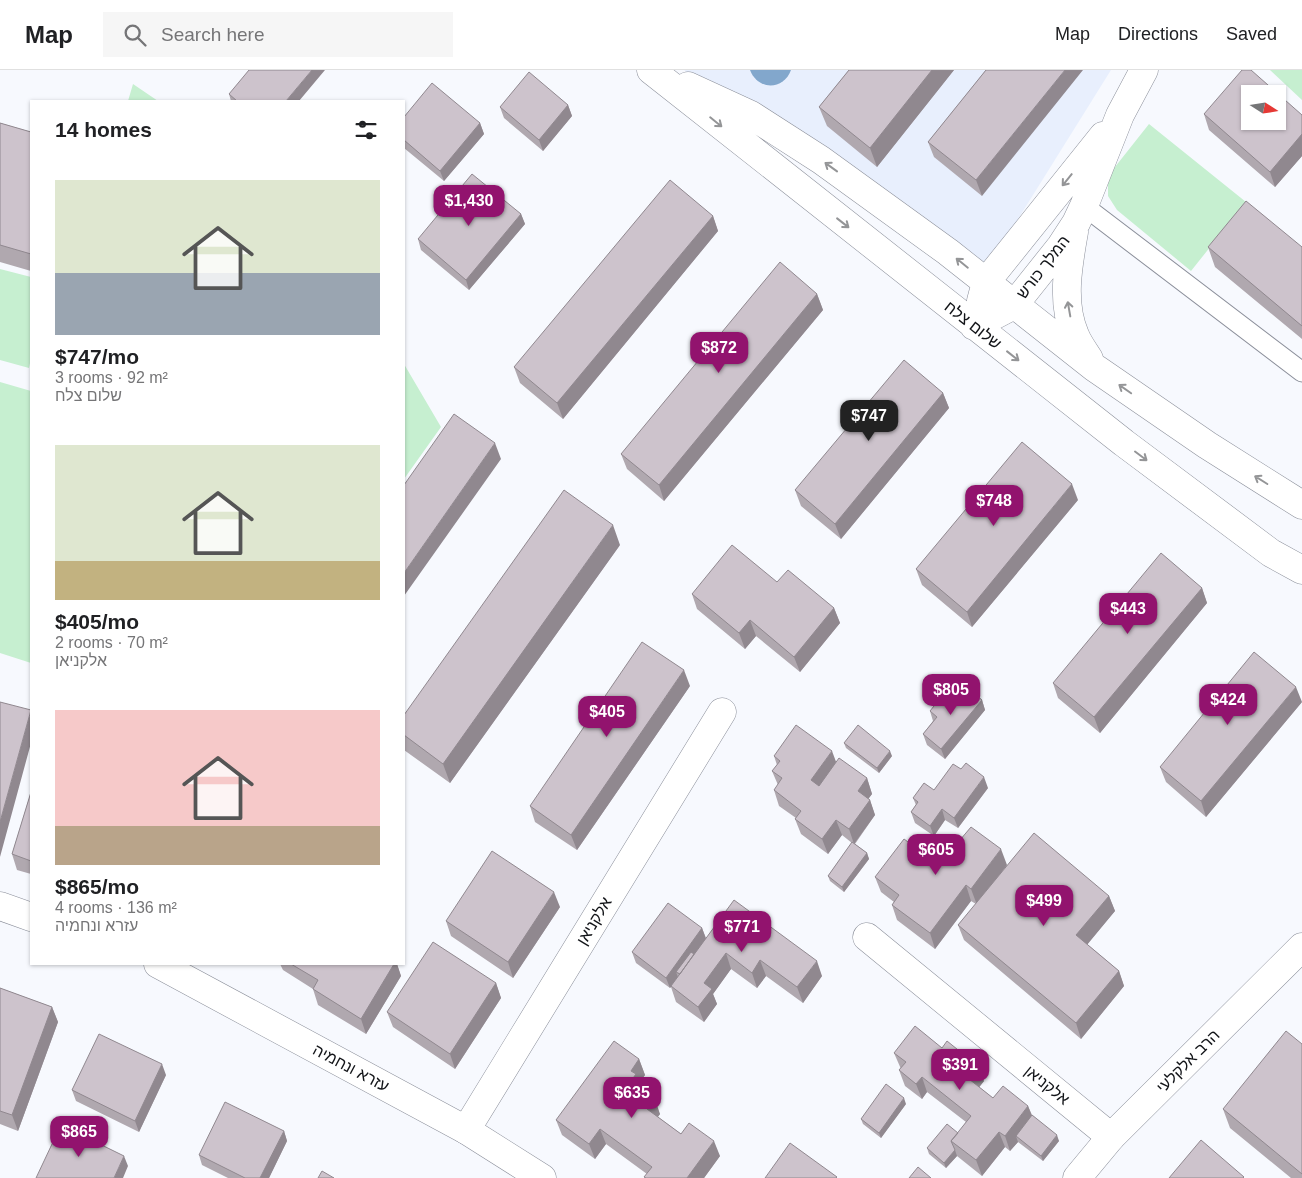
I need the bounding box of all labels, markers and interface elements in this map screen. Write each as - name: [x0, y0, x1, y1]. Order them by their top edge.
- search box: [103, 12, 453, 57]
- text: Map: [25, 21, 73, 48]
- icon: search: [121, 21, 149, 49]
- text: Search here: [161, 24, 265, 45]
- text: Map: [1055, 24, 1090, 44]
- text: Directions: [1118, 24, 1198, 44]
- text: Saved: [1226, 24, 1277, 44]
- north arrow: [1241, 85, 1286, 130]
- map controls: [1241, 85, 1286, 130]
- icon: filters: [352, 116, 380, 144]
- one-way arrow: [710, 116, 723, 127]
- text: 14 homes: [55, 118, 152, 141]
- one-way arrow: [824, 162, 838, 172]
- one-way arrow: [1062, 174, 1073, 187]
- pin: $1,430: [428, 184, 510, 227]
- text: $1,430: [445, 192, 493, 209]
- icon: home: [173, 213, 263, 303]
- one-way arrow: [837, 218, 850, 229]
- street label: המלך כורש: [1013, 232, 1073, 302]
- one-way arrow: [956, 258, 969, 269]
- street label: שלום צלח: [941, 298, 1005, 352]
- one-way arrow: [1063, 301, 1073, 317]
- pin: $872: [689, 332, 749, 374]
- text: $872: [701, 339, 737, 356]
- text: $747/mo: [55, 345, 139, 368]
- one-way arrow: [1006, 350, 1019, 361]
- text: 3 rooms · 92 m²: [55, 369, 168, 386]
- one-way arrow: [1119, 384, 1133, 394]
- text: שלום צלח: [55, 387, 122, 404]
- pin: $747: [839, 400, 899, 442]
- text: $747: [851, 407, 887, 424]
- one-way arrow: [1134, 451, 1148, 461]
- one-way arrow: [1254, 474, 1268, 484]
- icon: home: [173, 478, 263, 568]
- pin: $748: [964, 484, 1024, 527]
- text: $748: [976, 492, 1012, 509]
- pin: $443: [1098, 592, 1158, 635]
- text: $443: [1110, 600, 1146, 617]
- text: $405/mo: [55, 610, 139, 633]
- text: 2 rooms · 70 m²: [55, 634, 168, 651]
- text: אלקניאן: [55, 652, 107, 669]
- pin: $805: [921, 674, 981, 716]
- text: $805: [933, 681, 969, 698]
- pin: $424: [1198, 684, 1258, 726]
- text: $424: [1210, 691, 1246, 708]
- pin: $405: [577, 696, 637, 738]
- text: $405: [589, 703, 625, 720]
- icon: home: [173, 743, 263, 833]
- pin: $605: [906, 834, 966, 876]
- text: $605: [918, 841, 954, 858]
- text: $865/mo: [55, 875, 139, 898]
- pin: $499: [1014, 884, 1074, 927]
- text: $499: [1026, 892, 1062, 909]
- street label: אלקניאן: [573, 894, 615, 948]
- text: 4 rooms · 136 m²: [55, 899, 177, 916]
- pin: $771: [712, 910, 772, 953]
- text: עזרא ונחמיה: [55, 917, 138, 934]
- text: $771: [724, 918, 760, 935]
- street label: הרב אלקלעי: [1153, 1026, 1223, 1096]
- street label: עזרא ונחמיה: [310, 1041, 392, 1095]
- pin: $391: [930, 1048, 990, 1091]
- text: $391: [942, 1056, 978, 1073]
- street label: אלקניאן: [1021, 1062, 1073, 1108]
- pin: $635: [602, 1076, 662, 1119]
- text: $635: [614, 1084, 650, 1101]
- pin: $865: [49, 1116, 109, 1158]
- text: $865: [61, 1123, 97, 1140]

